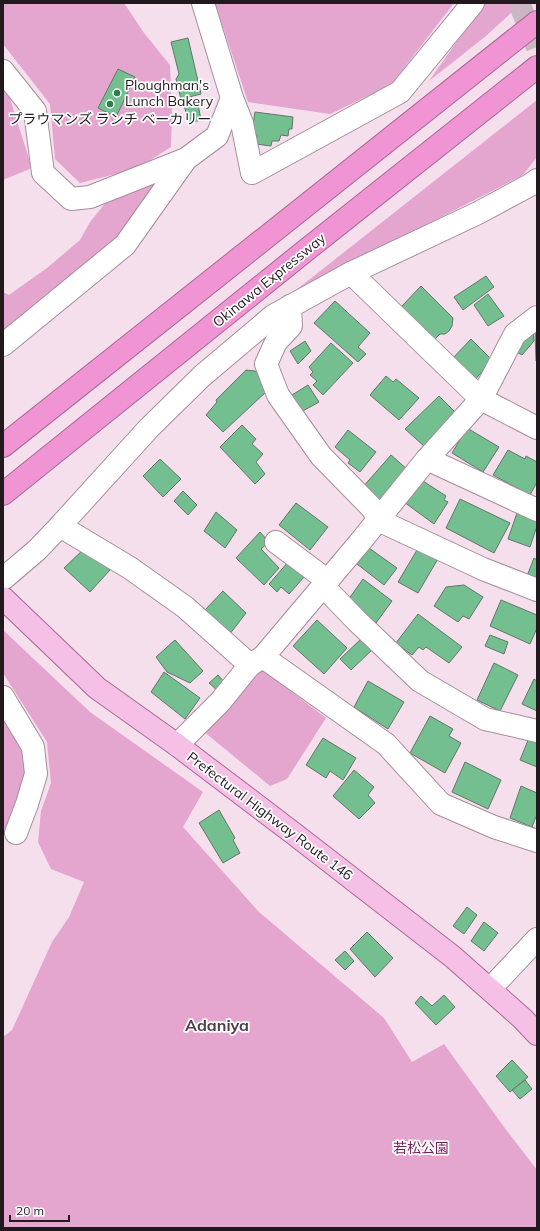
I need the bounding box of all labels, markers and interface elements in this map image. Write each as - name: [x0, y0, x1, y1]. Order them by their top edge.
- place label: Ploughman's Lunch Bakery: [125, 76, 214, 110]
- marker: Ploughman's Lunch Bakery: [112, 88, 122, 98]
- marker: プラウマンズ ランチ ベーカリー: [105, 99, 115, 109]
- place label: プラウマンズ ランチ ベーカリー: [8, 110, 212, 128]
- street label: Okinawa Expressway: [209, 229, 330, 331]
- street label: Prefectural Highway Route 146: [184, 748, 356, 884]
- district label: Adaniya: [185, 1015, 249, 1035]
- park label: 若松公園: [393, 1139, 449, 1157]
- scale bar: [10, 1197, 69, 1223]
- text: 20 m: [16, 1203, 44, 1218]

